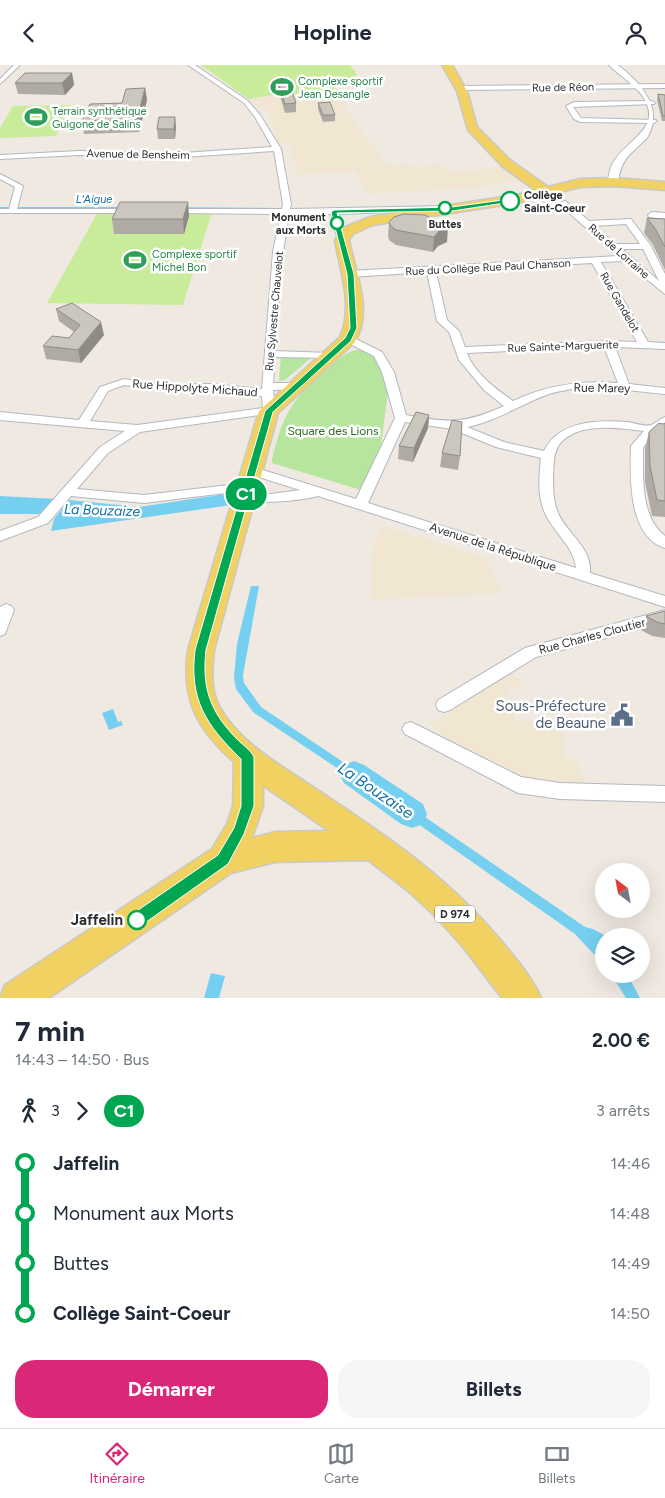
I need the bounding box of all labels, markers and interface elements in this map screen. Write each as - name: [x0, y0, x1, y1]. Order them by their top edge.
- icon: back: [15, 19, 43, 47]
- text: Hopline: [293, 19, 372, 46]
- icon: person: [622, 19, 650, 47]
- sports icon: Complexe sportif Jean Desangle: [269, 74, 295, 100]
- place label: Complexe sportif Jean Desangle: [298, 75, 384, 101]
- street label: Rue de Réon: [532, 80, 594, 95]
- sports icon: Terrain synthétique Guigone de Salins: [23, 104, 49, 130]
- place label: Terrain synthétique Guigone de Salins: [52, 105, 146, 131]
- street label: Avenue de Bensheim: [86, 147, 190, 162]
- place label: Collège Saint-Coeur: [524, 189, 586, 215]
- marker: Collège Saint-Coeur: [500, 191, 520, 211]
- water label: L'Aigue: [76, 193, 112, 206]
- marker: Buttes: [438, 201, 452, 215]
- place label: Monument aux Morts: [271, 211, 327, 237]
- marker: Monument aux Morts: [330, 216, 344, 230]
- place label: Buttes: [429, 218, 461, 231]
- street label: Rue de Lorraine: [585, 221, 652, 281]
- sports icon: Complexe sportif Michel Bon: [122, 247, 148, 273]
- place label: Complexe sportif Michel Bon: [152, 248, 238, 274]
- street label: Rue Sylvestre Chauvelot: [263, 251, 286, 372]
- street label: Rue du Collège Rue Paul Chanson: [405, 257, 571, 278]
- street label: Rue Gandelot: [597, 270, 642, 335]
- street label: Rue Sainte-Marguerite: [507, 338, 619, 355]
- street label: Rue Hippolyte Michaud: [132, 377, 258, 399]
- street label: Rue Marey: [573, 381, 631, 396]
- park label: Square des Lions: [287, 424, 379, 438]
- line badge: C1: [224, 478, 268, 510]
- text: C1: [236, 483, 256, 505]
- water label: La Bouzaize: [64, 501, 141, 520]
- street label: Avenue de la République: [428, 520, 559, 574]
- street label: Rue Charles Cloutier: [537, 615, 647, 657]
- place label: Sous-Préfecture de Beaune: [495, 697, 606, 732]
- public building icon: Sous-Préfecture de Beaune: [609, 702, 635, 728]
- water label: La Bouzaise: [334, 758, 417, 823]
- north arrow: [595, 863, 650, 917]
- map controls: [595, 863, 650, 983]
- road number: D 974: [435, 906, 475, 923]
- marker: Jaffelin: [127, 910, 147, 930]
- place label: Jaffelin: [71, 911, 123, 929]
- button: layers: [595, 928, 650, 983]
- text: 7 min: [15, 1014, 85, 1048]
- text: 2.00 €: [592, 1029, 650, 1052]
- text: 14:43 – 14:50 · Bus: [15, 1050, 149, 1069]
- icon: walk: [15, 1097, 43, 1125]
- icon: forward: [68, 1097, 96, 1125]
- text: C1: [114, 1100, 134, 1122]
- text: 3: [51, 1101, 60, 1120]
- text: 3 arrêts: [596, 1101, 650, 1120]
- text: Jaffelin: [53, 1152, 119, 1175]
- text: 14:46: [610, 1154, 650, 1173]
- text: Monument aux Morts: [53, 1202, 234, 1225]
- text: 14:48: [610, 1204, 650, 1223]
- text: Buttes: [53, 1252, 109, 1275]
- text: 14:49: [610, 1254, 650, 1273]
- text: Collège Saint-Coeur: [53, 1302, 230, 1325]
- text: 14:50: [610, 1304, 650, 1323]
- button: Démarrer: [15, 1360, 328, 1418]
- button: Billets: [338, 1360, 650, 1418]
- tab: Itinéraire: [90, 1440, 145, 1487]
- tab: Carte: [324, 1440, 359, 1487]
- tab: Billets: [538, 1440, 575, 1487]

